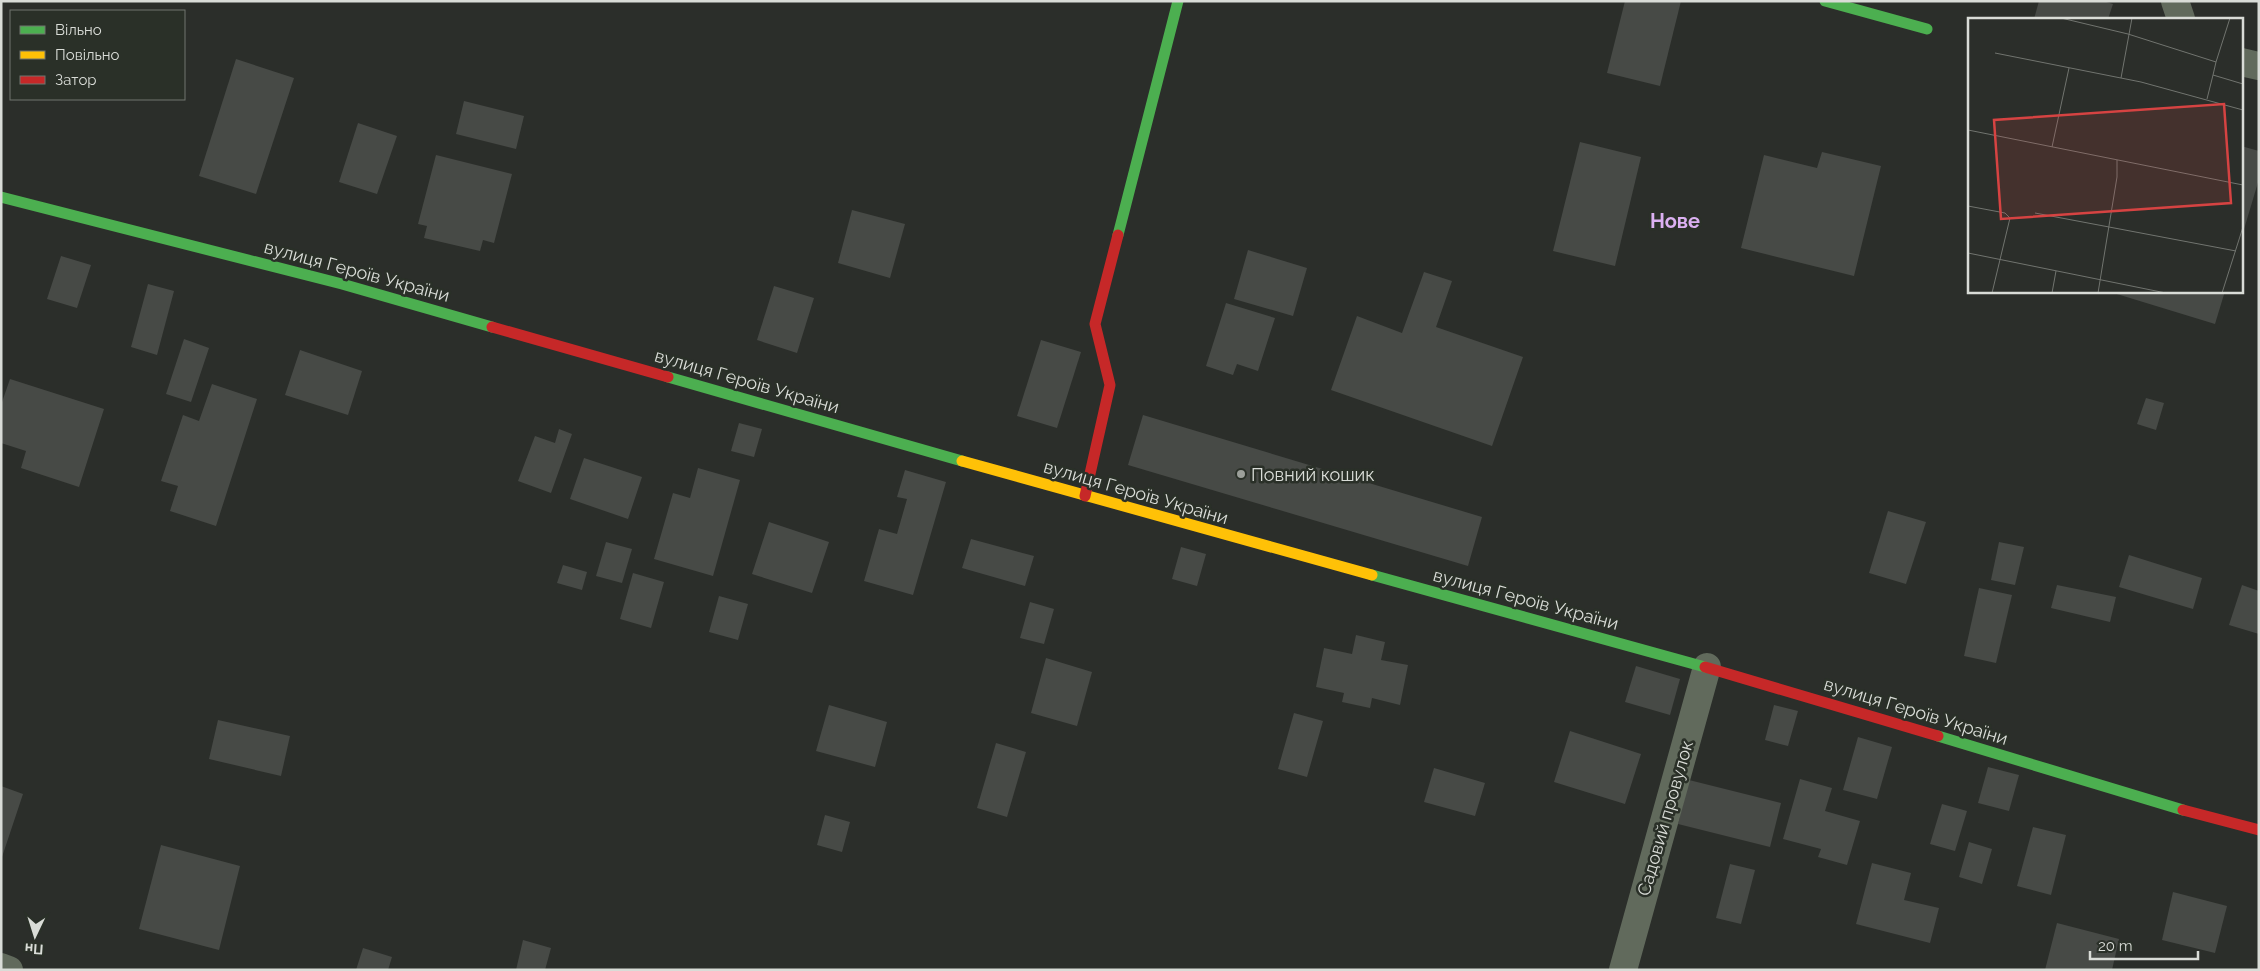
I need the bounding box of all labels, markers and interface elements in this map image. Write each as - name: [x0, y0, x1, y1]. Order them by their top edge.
- legend: [10, 10, 185, 100]
- inset map: [1968, 18, 2242, 292]
- text: Вільно: [55, 21, 102, 39]
- text: Повільно: [55, 46, 120, 64]
- text: Затор: [55, 71, 97, 89]
- district label: Нове: [1650, 209, 1700, 233]
- street label: вулиця Героїв України: [262, 236, 452, 306]
- street label: вулиця Героїв України: [652, 345, 842, 417]
- street label: вулиця Героїв України: [1041, 456, 1231, 528]
- place label: Повний кошик: [1251, 464, 1375, 485]
- marker: Повний кошик: [1235, 468, 1247, 480]
- street label: вулиця Героїв України: [1431, 564, 1621, 634]
- street label: вулиця Героїв України: [1822, 673, 2010, 749]
- street label: Садовий провулок: [1633, 738, 1697, 898]
- north arrow: [10, 911, 60, 961]
- scale bar: [2090, 928, 2198, 960]
- text: 20 m: [2098, 937, 2133, 955]
- text: Пн: [24, 940, 44, 958]

